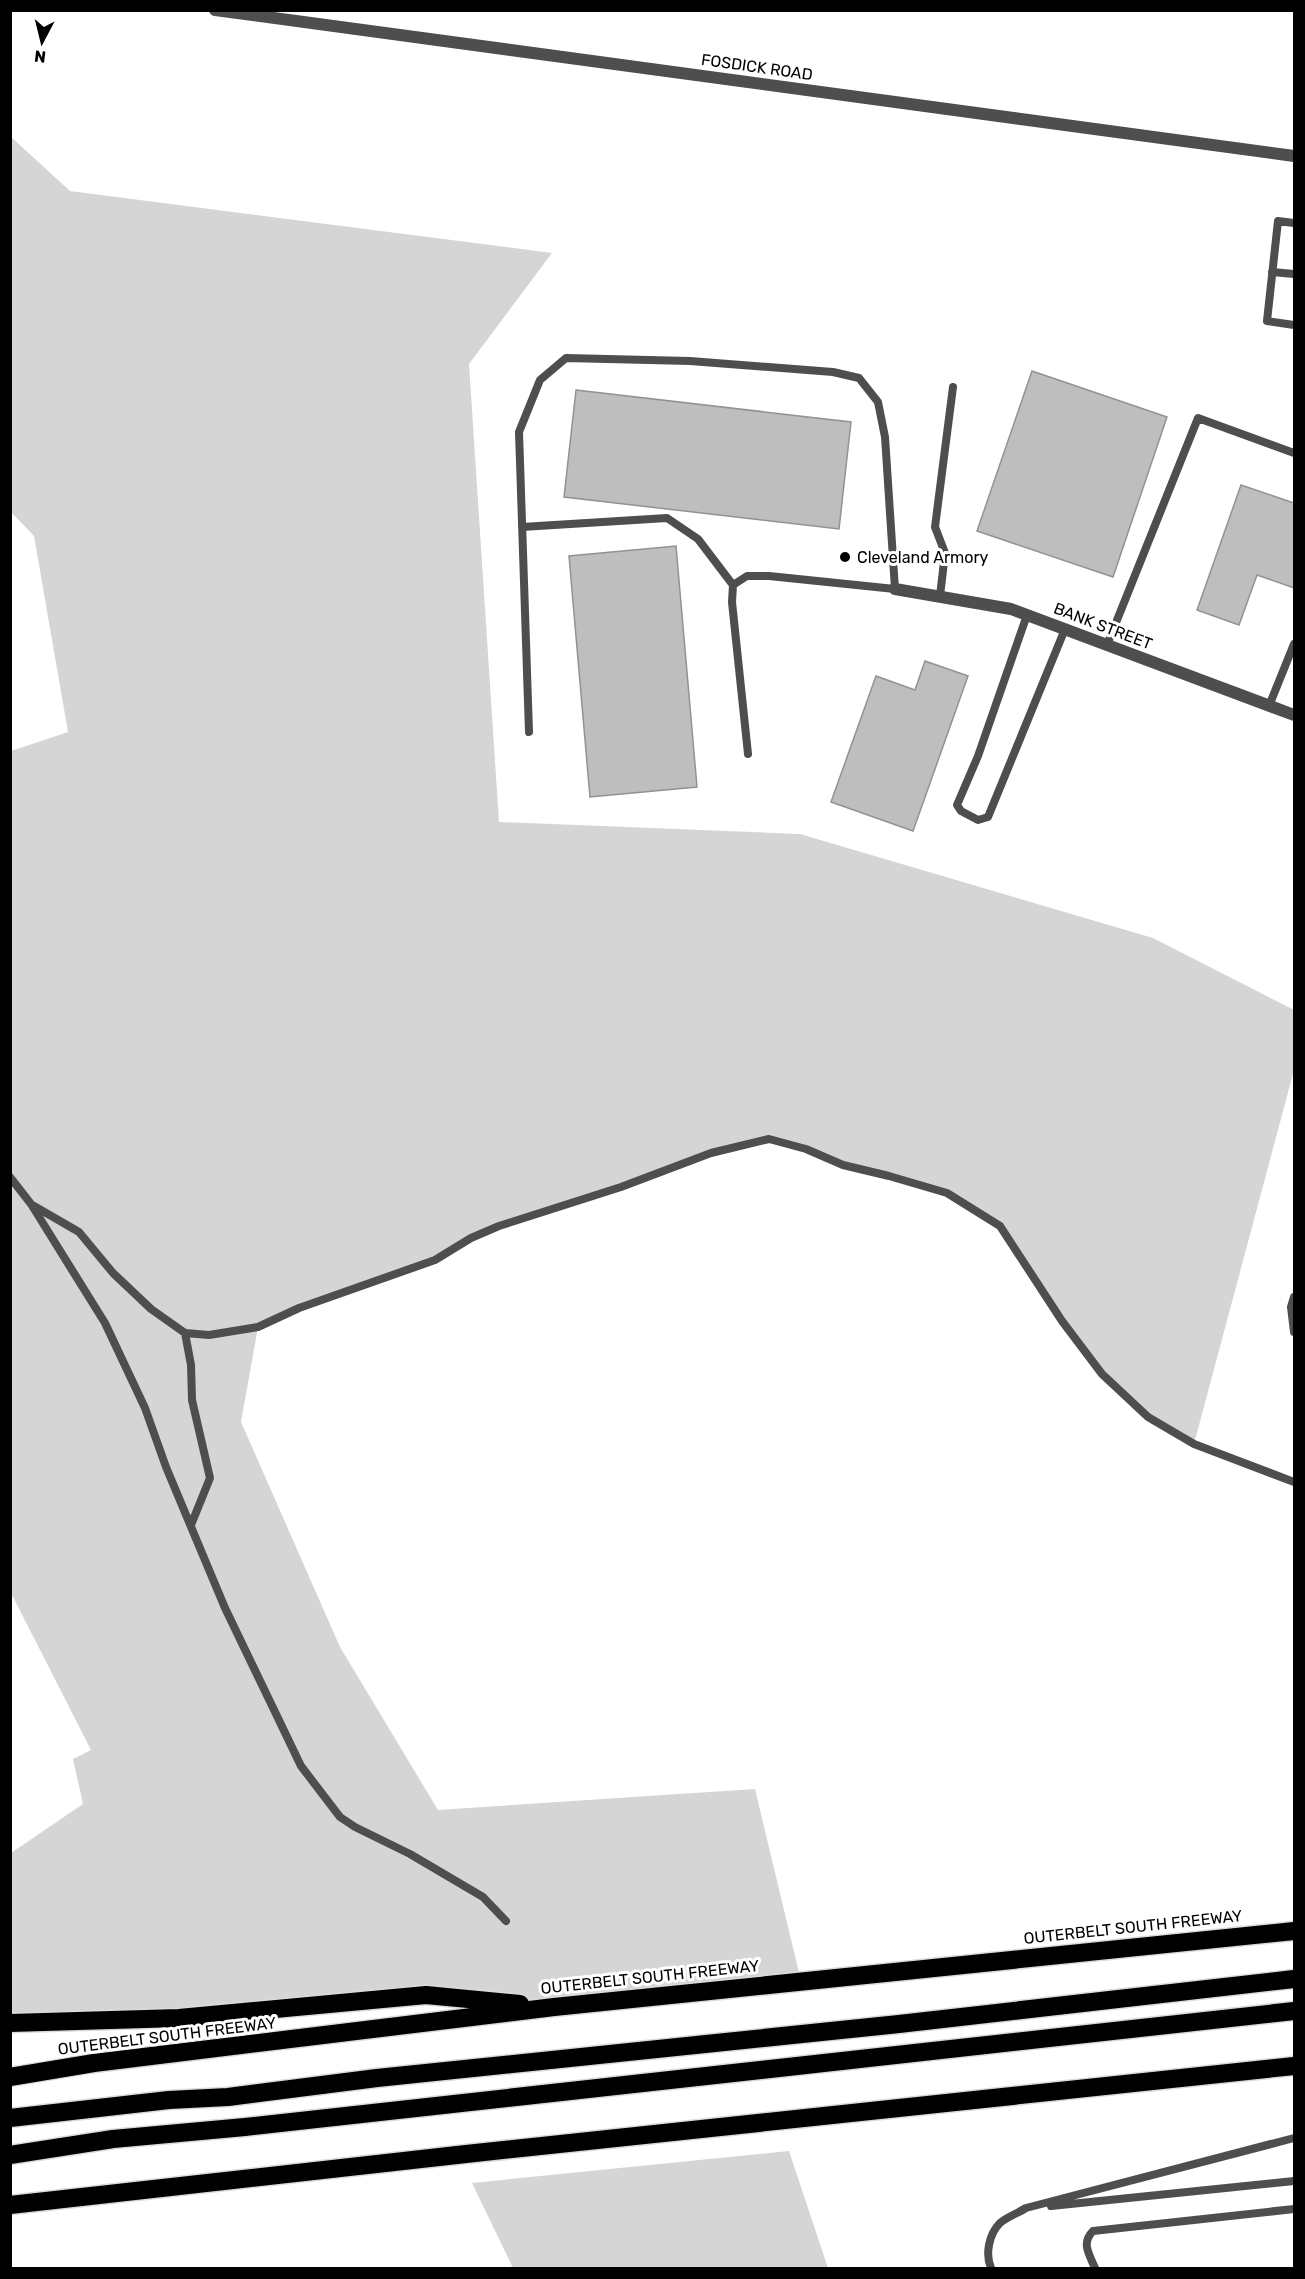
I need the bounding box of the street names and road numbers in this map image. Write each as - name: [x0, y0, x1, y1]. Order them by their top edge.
- street label: FOSDICK ROAD: [700, 50, 814, 84]
- street label: BANK STREET: [1051, 598, 1155, 654]
- street label: OUTERBELT SOUTH FREEWAY: [1023, 1906, 1243, 1948]
- street label: OUTERBELT SOUTH FREEWAY: [540, 1956, 760, 1998]
- street label: OUTERBELT SOUTH FREEWAY: [57, 2013, 277, 2059]

